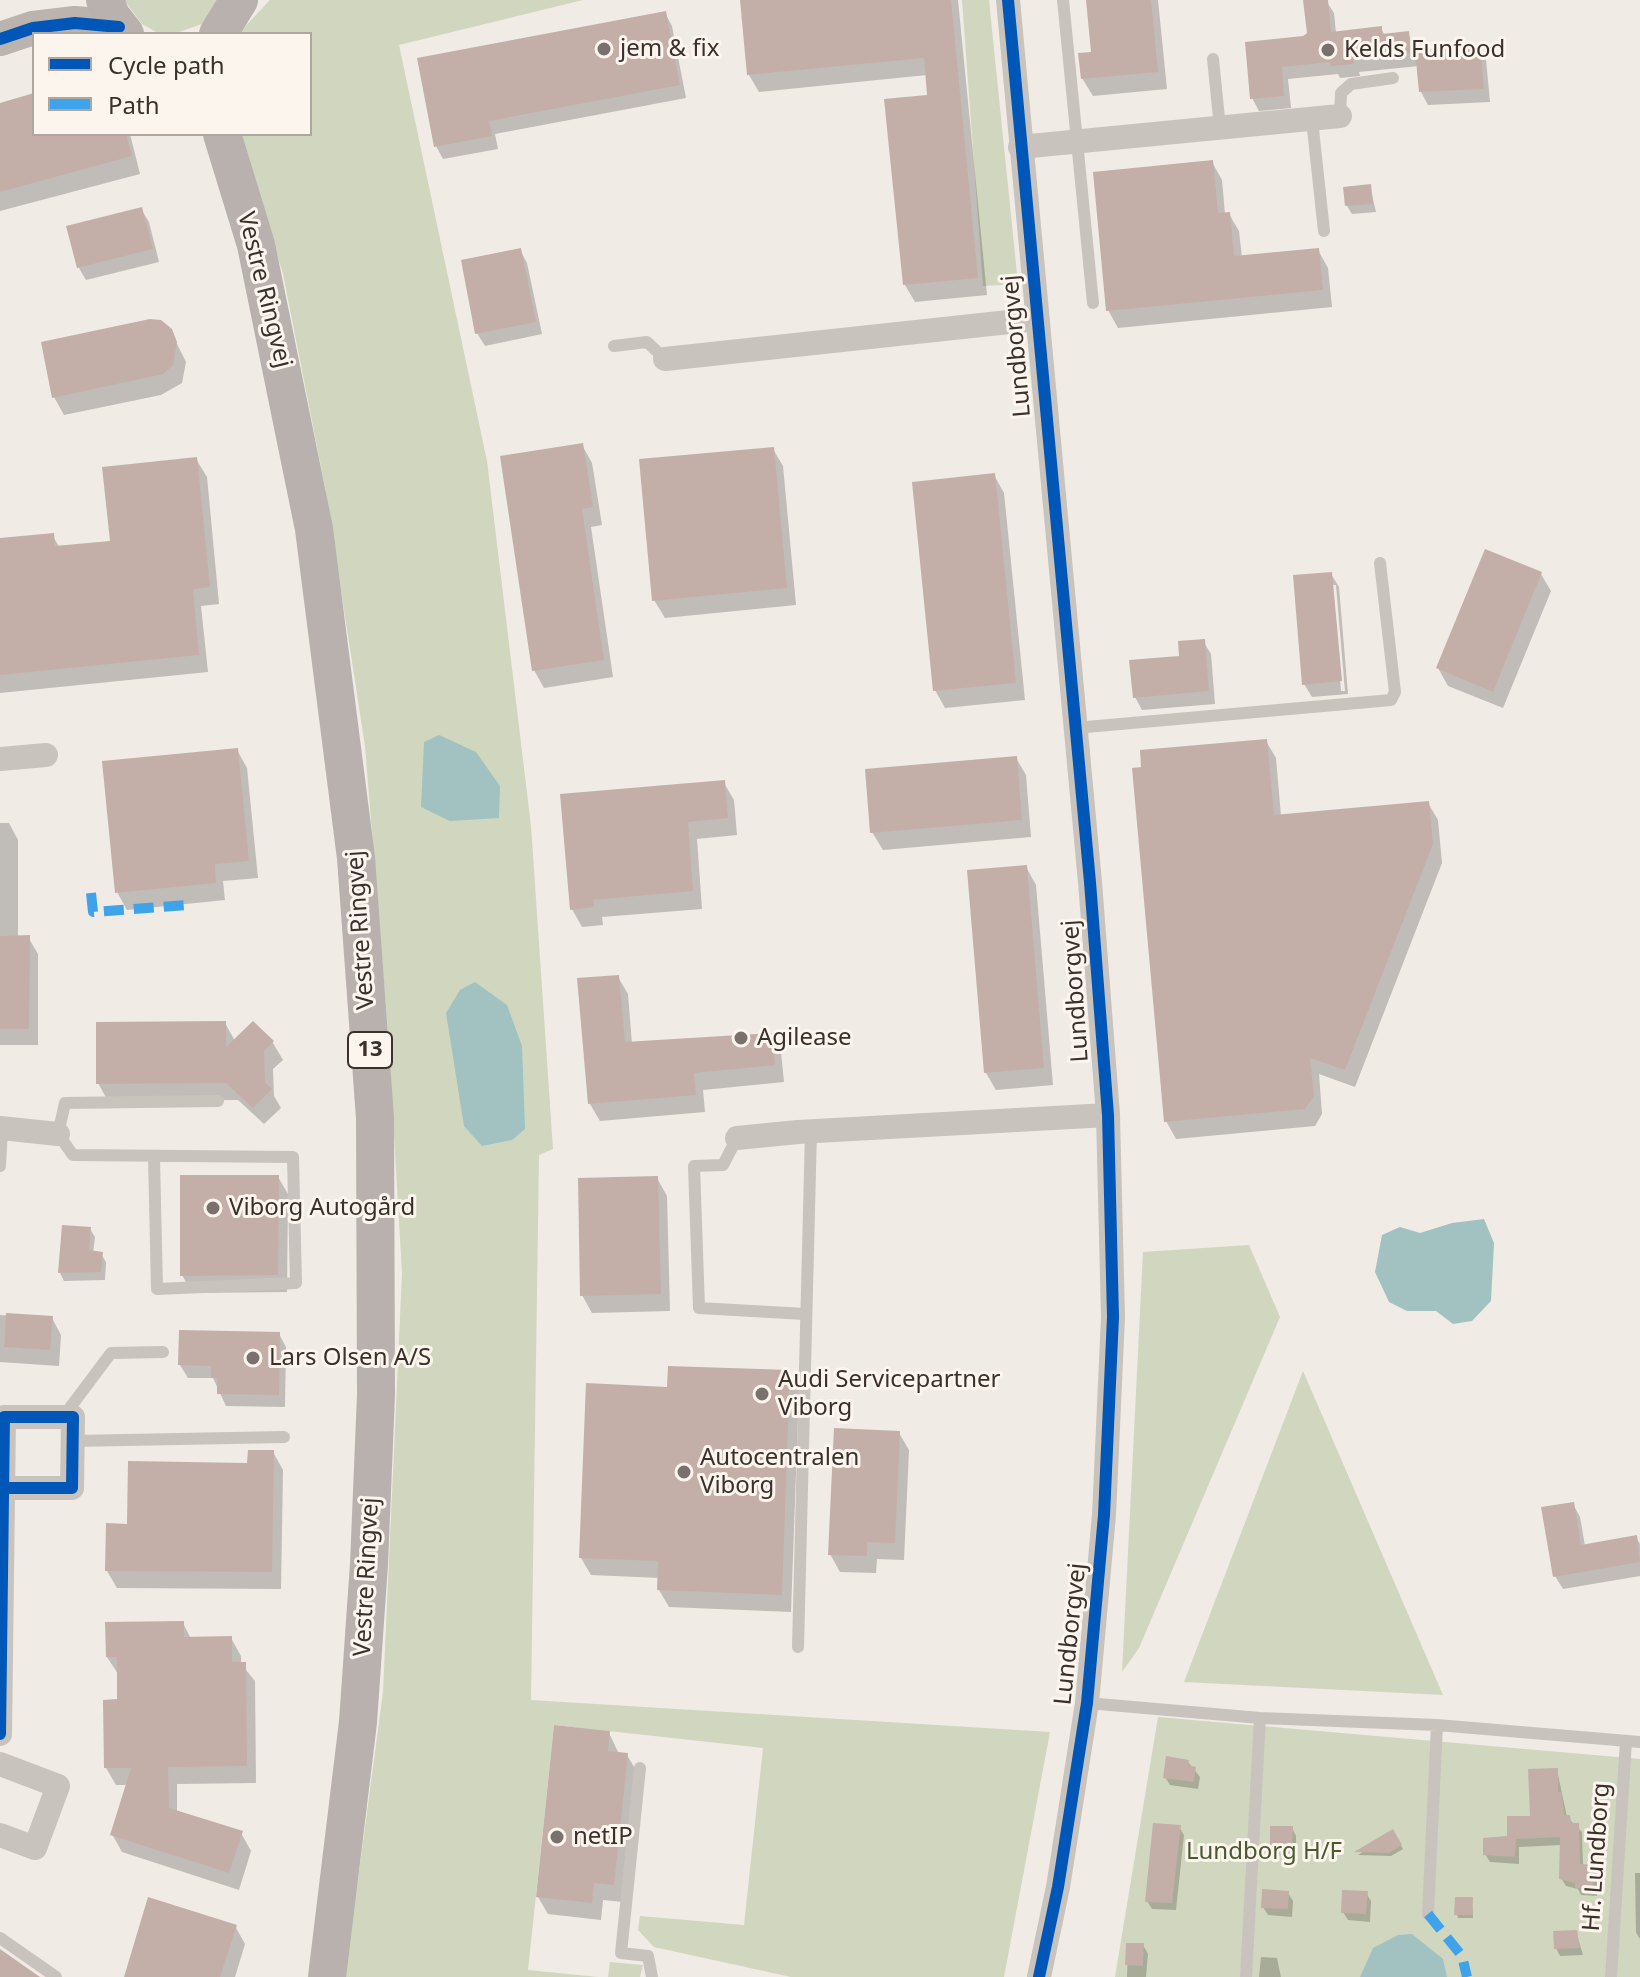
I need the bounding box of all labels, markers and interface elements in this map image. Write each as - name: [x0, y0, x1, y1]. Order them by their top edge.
- legend: [32, 32, 312, 136]
- place label: jem & fix: [620, 35, 719, 63]
- place label: Kelds Funfood: [1344, 36, 1505, 64]
- marker: jem & fix: [595, 40, 613, 58]
- marker: Kelds Funfood: [1319, 41, 1337, 59]
- text: Cycle path: [108, 48, 225, 81]
- text: Path: [108, 88, 159, 121]
- street label: Vestre Ringvej: [231, 209, 297, 371]
- street label: Lundborgvej: [996, 274, 1038, 418]
- street label: Vestre Ringvej: [341, 849, 381, 1011]
- street label: Lundborgvej: [1057, 919, 1095, 1063]
- place label: Agilease: [757, 1024, 852, 1052]
- marker: Agilease: [732, 1029, 750, 1047]
- road number: 13: [348, 1032, 392, 1068]
- place label: Viborg Autogård: [229, 1194, 415, 1222]
- marker: Viborg Autogård: [204, 1199, 222, 1217]
- place label: Lars Olsen A/S: [269, 1344, 431, 1372]
- marker: Lars Olsen A/S: [244, 1349, 262, 1367]
- place label: Audi Servicepartner Viborg: [778, 1366, 1001, 1422]
- marker: Audi Servicepartner Viborg: [753, 1385, 771, 1403]
- place label: Autocentralen Viborg: [700, 1444, 859, 1500]
- marker: Autocentralen Viborg: [675, 1463, 693, 1481]
- street label: Vestre Ringvej: [348, 1497, 386, 1657]
- street label: Lundborgvej: [1049, 1562, 1093, 1706]
- street label: Hf. Lundborg: [1577, 1782, 1617, 1932]
- place label: netIP: [573, 1823, 633, 1851]
- marker: netIP: [548, 1828, 566, 1846]
- park label: Lundborg H/F: [1186, 1838, 1342, 1866]

